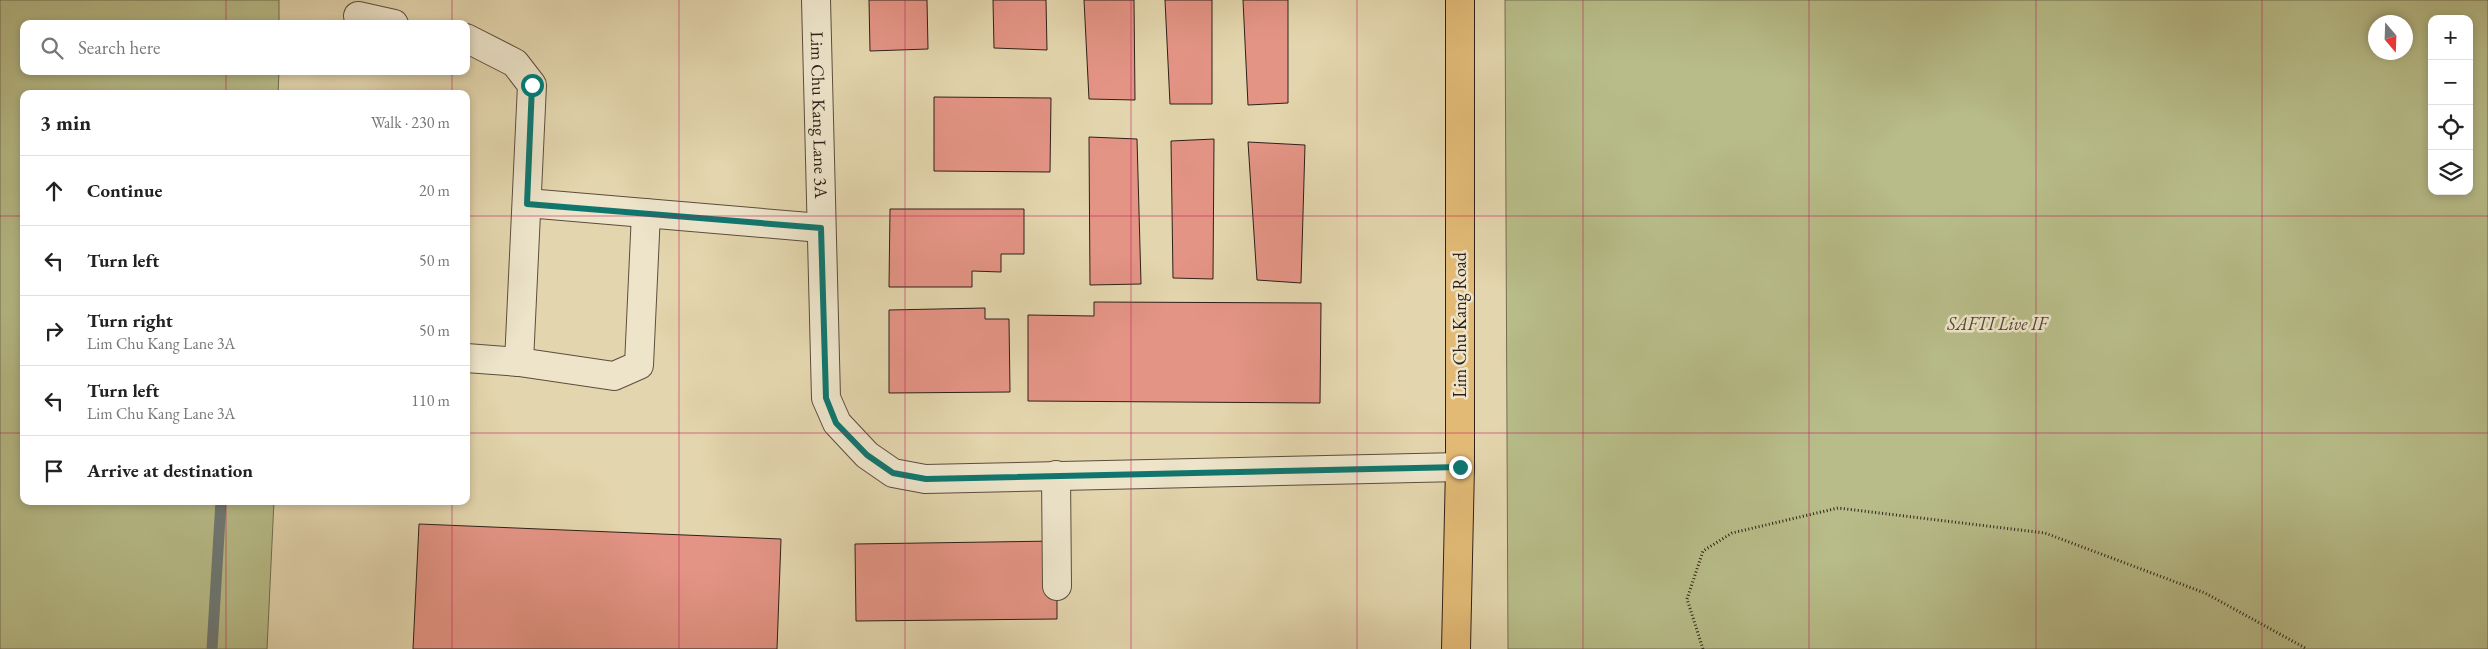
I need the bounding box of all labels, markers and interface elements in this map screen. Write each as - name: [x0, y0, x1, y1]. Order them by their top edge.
- north arrow: [2368, 15, 2413, 60]
- map controls: [2428, 15, 2473, 195]
- button: +: [2428, 15, 2473, 60]
- search box: [20, 20, 470, 75]
- street label: Lim Chu Kang Lane 3A: [806, 31, 833, 199]
- icon: search: [38, 34, 66, 62]
- text: Search here: [78, 35, 160, 60]
- button: −: [2428, 60, 2473, 105]
- route start: [521, 74, 544, 97]
- button: locate: [2428, 105, 2473, 150]
- text: 3 min: [40, 109, 91, 136]
- text: Walk · 230 m: [371, 112, 450, 133]
- button: layers: [2428, 150, 2473, 195]
- icon: ahead: [40, 177, 68, 205]
- text: Continue: [87, 178, 162, 203]
- text: 20 m: [419, 180, 450, 201]
- icon: left: [40, 247, 68, 275]
- text: Turn left: [87, 248, 159, 273]
- text: 50 m: [419, 250, 450, 271]
- street label: Lim Chu Kang Road: [1448, 251, 1471, 398]
- text: Turn right: [87, 308, 173, 333]
- park label: SAFTI Live IF: [1946, 312, 2049, 335]
- icon: right: [40, 317, 68, 345]
- text: 50 m: [419, 320, 450, 341]
- text: Lim Chu Kang Lane 3A: [87, 333, 235, 354]
- text: Turn left: [87, 378, 159, 403]
- icon: left: [40, 387, 68, 415]
- text: 110 m: [411, 390, 450, 411]
- text: Lim Chu Kang Lane 3A: [87, 403, 235, 424]
- route end: [1449, 456, 1472, 479]
- icon: arrive: [40, 457, 68, 485]
- text: Arrive at destination: [87, 458, 253, 483]

